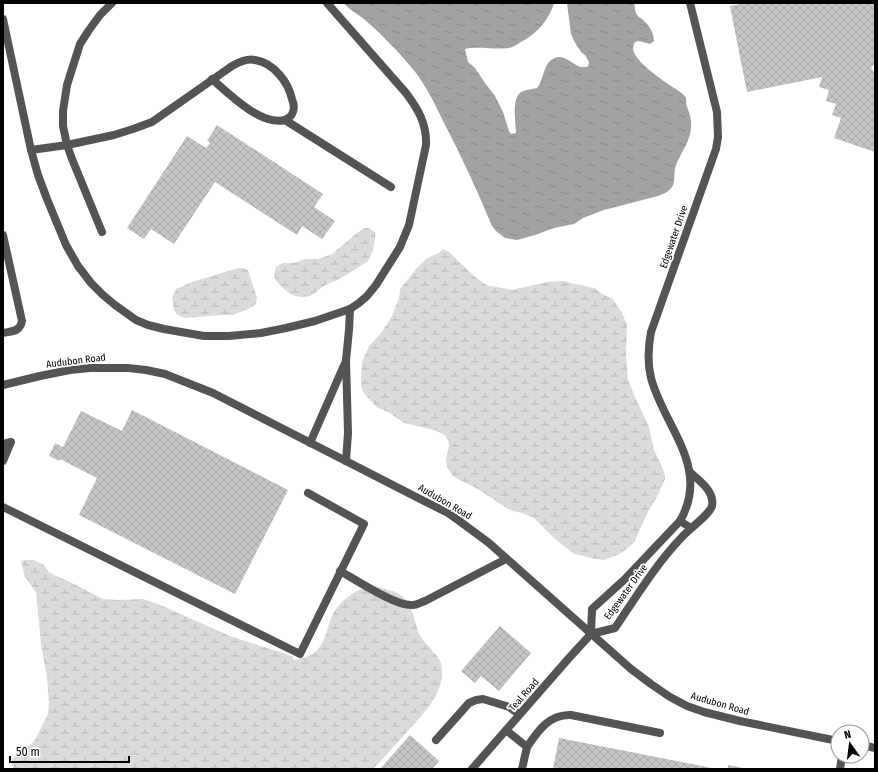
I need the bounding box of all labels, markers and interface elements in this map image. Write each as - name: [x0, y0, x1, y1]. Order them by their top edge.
- street label: Edgewater Drive: [658, 204, 690, 270]
- street label: Audubon Road: [45, 351, 107, 371]
- street label: Audubon Road: [416, 482, 474, 522]
- street label: Edgewater Drive: [602, 562, 650, 622]
- street label: Teal Road: [507, 676, 541, 714]
- street label: Audubon Road: [690, 690, 750, 718]
- north arrow: [830, 724, 870, 764]
- text: N: [843, 728, 852, 742]
- scale bar: [10, 738, 129, 764]
- text: 50 m: [16, 745, 40, 759]

